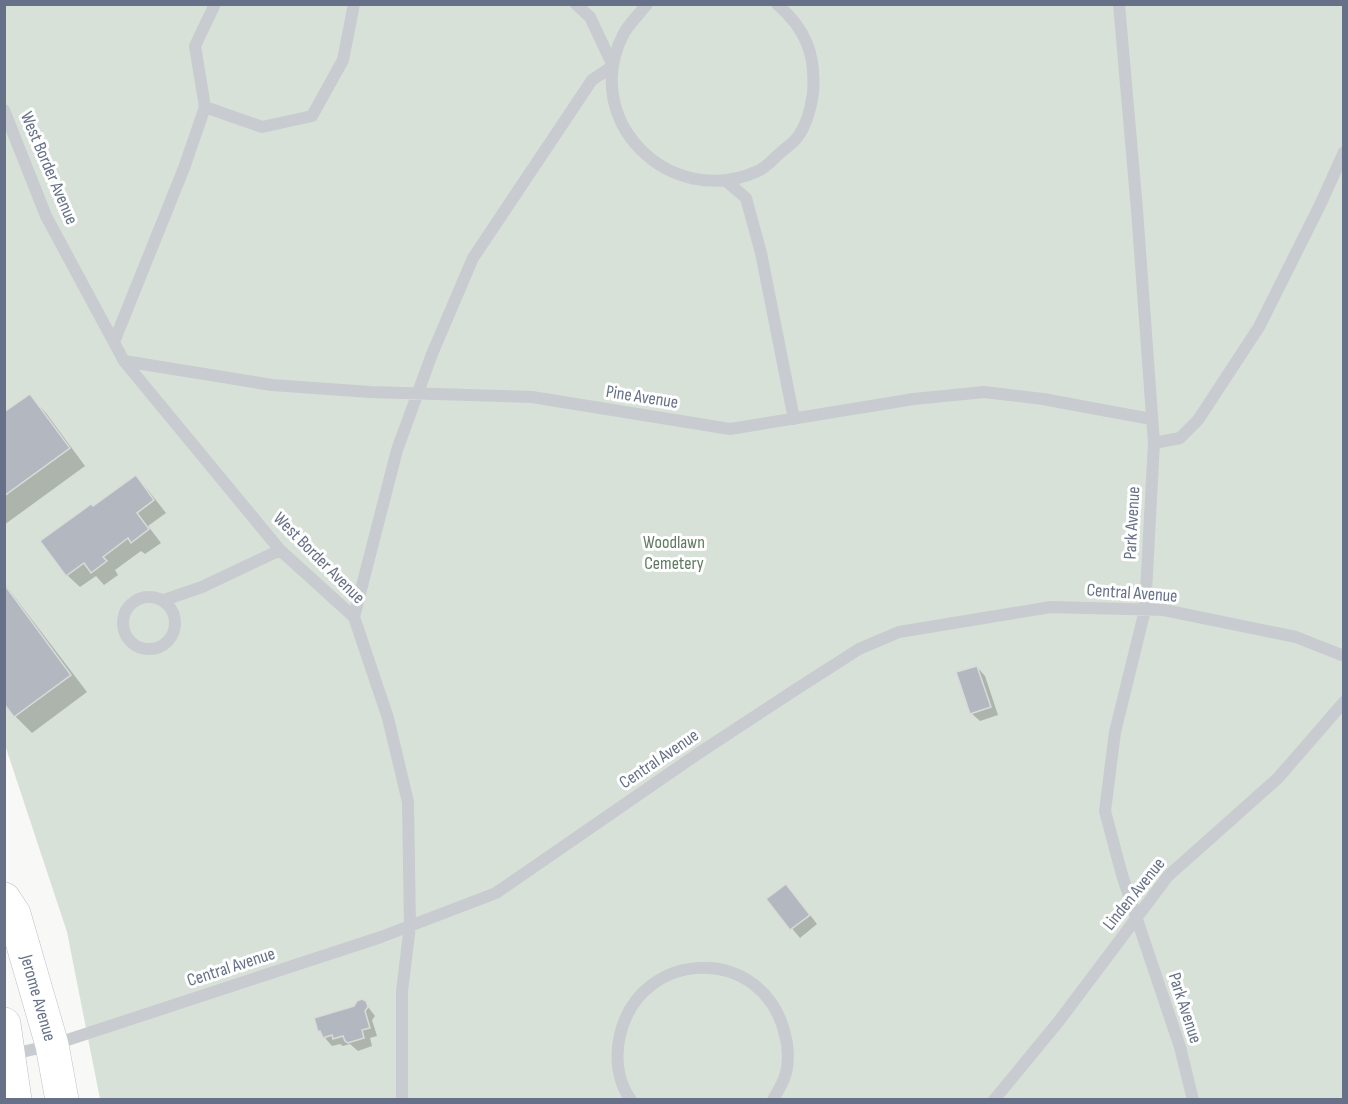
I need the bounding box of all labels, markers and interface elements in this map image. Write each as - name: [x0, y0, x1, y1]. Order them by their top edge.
- street label: West Border Avenue: [16, 108, 82, 228]
- street label: Pine Avenue: [604, 381, 680, 413]
- street label: Park Avenue: [1120, 486, 1144, 560]
- street label: West Border Avenue: [269, 508, 369, 608]
- park label: Woodlawn Cemetery: [643, 532, 705, 574]
- street label: Central Avenue: [1086, 579, 1178, 607]
- street label: Central Avenue: [615, 725, 703, 793]
- street label: Linden Avenue: [1098, 854, 1170, 934]
- street label: Central Avenue: [184, 943, 278, 991]
- street label: Jerome Avenue: [15, 951, 60, 1044]
- street label: Park Avenue: [1164, 970, 1206, 1046]

